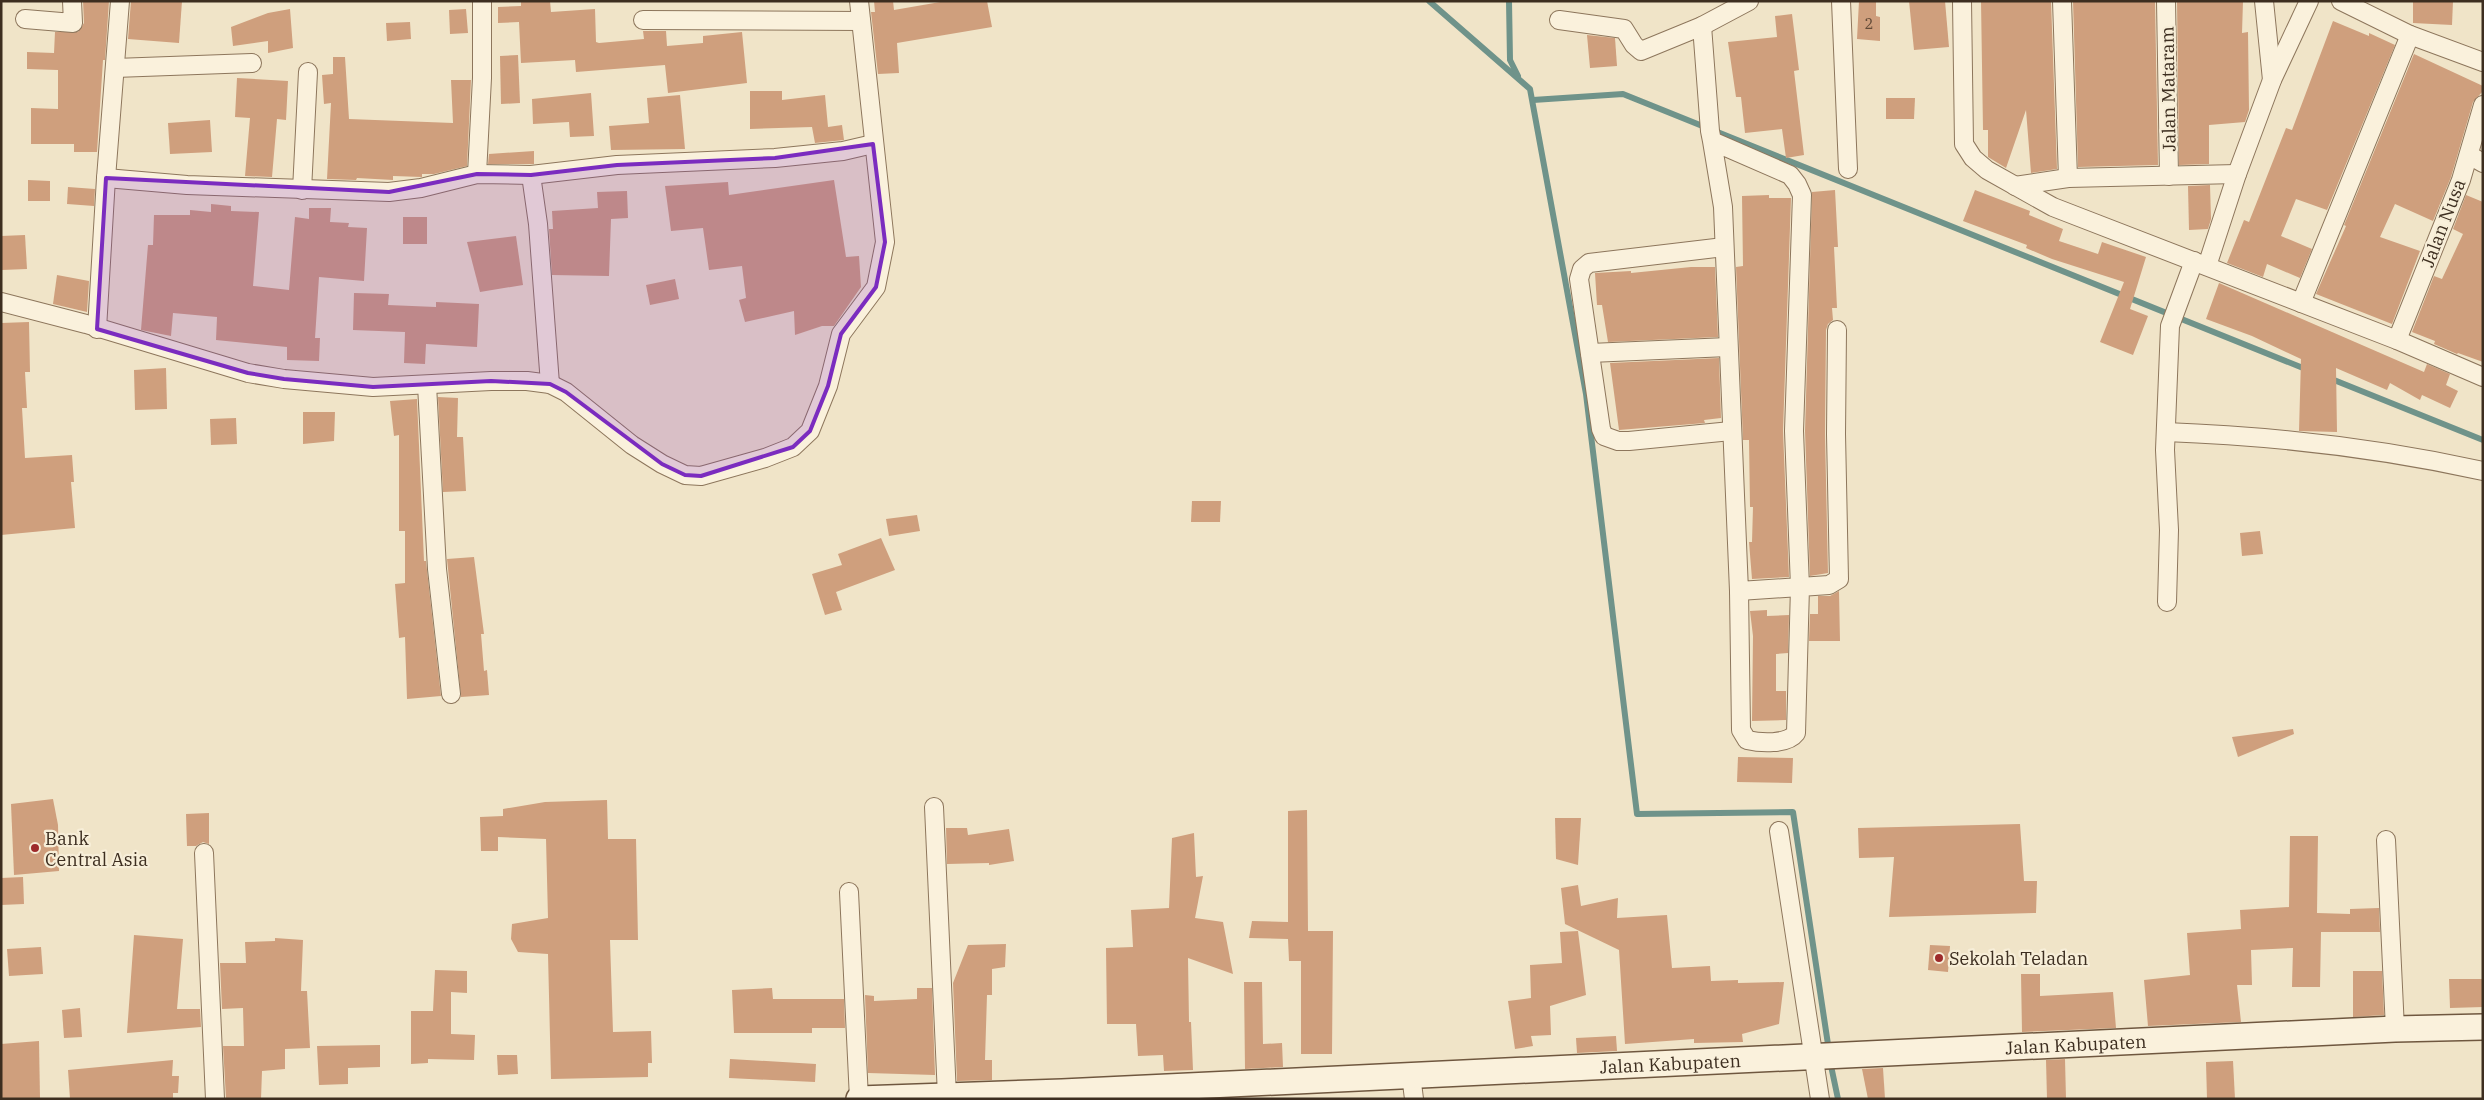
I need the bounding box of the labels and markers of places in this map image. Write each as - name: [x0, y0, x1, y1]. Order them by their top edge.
- place label: Bank Central Asia: [45, 827, 148, 871]
- marker: Bank Central Asia: [29, 842, 41, 854]
- place label: Sekolah Teladan: [1949, 947, 2088, 970]
- marker: Sekolah Teladan: [1933, 952, 1945, 964]

